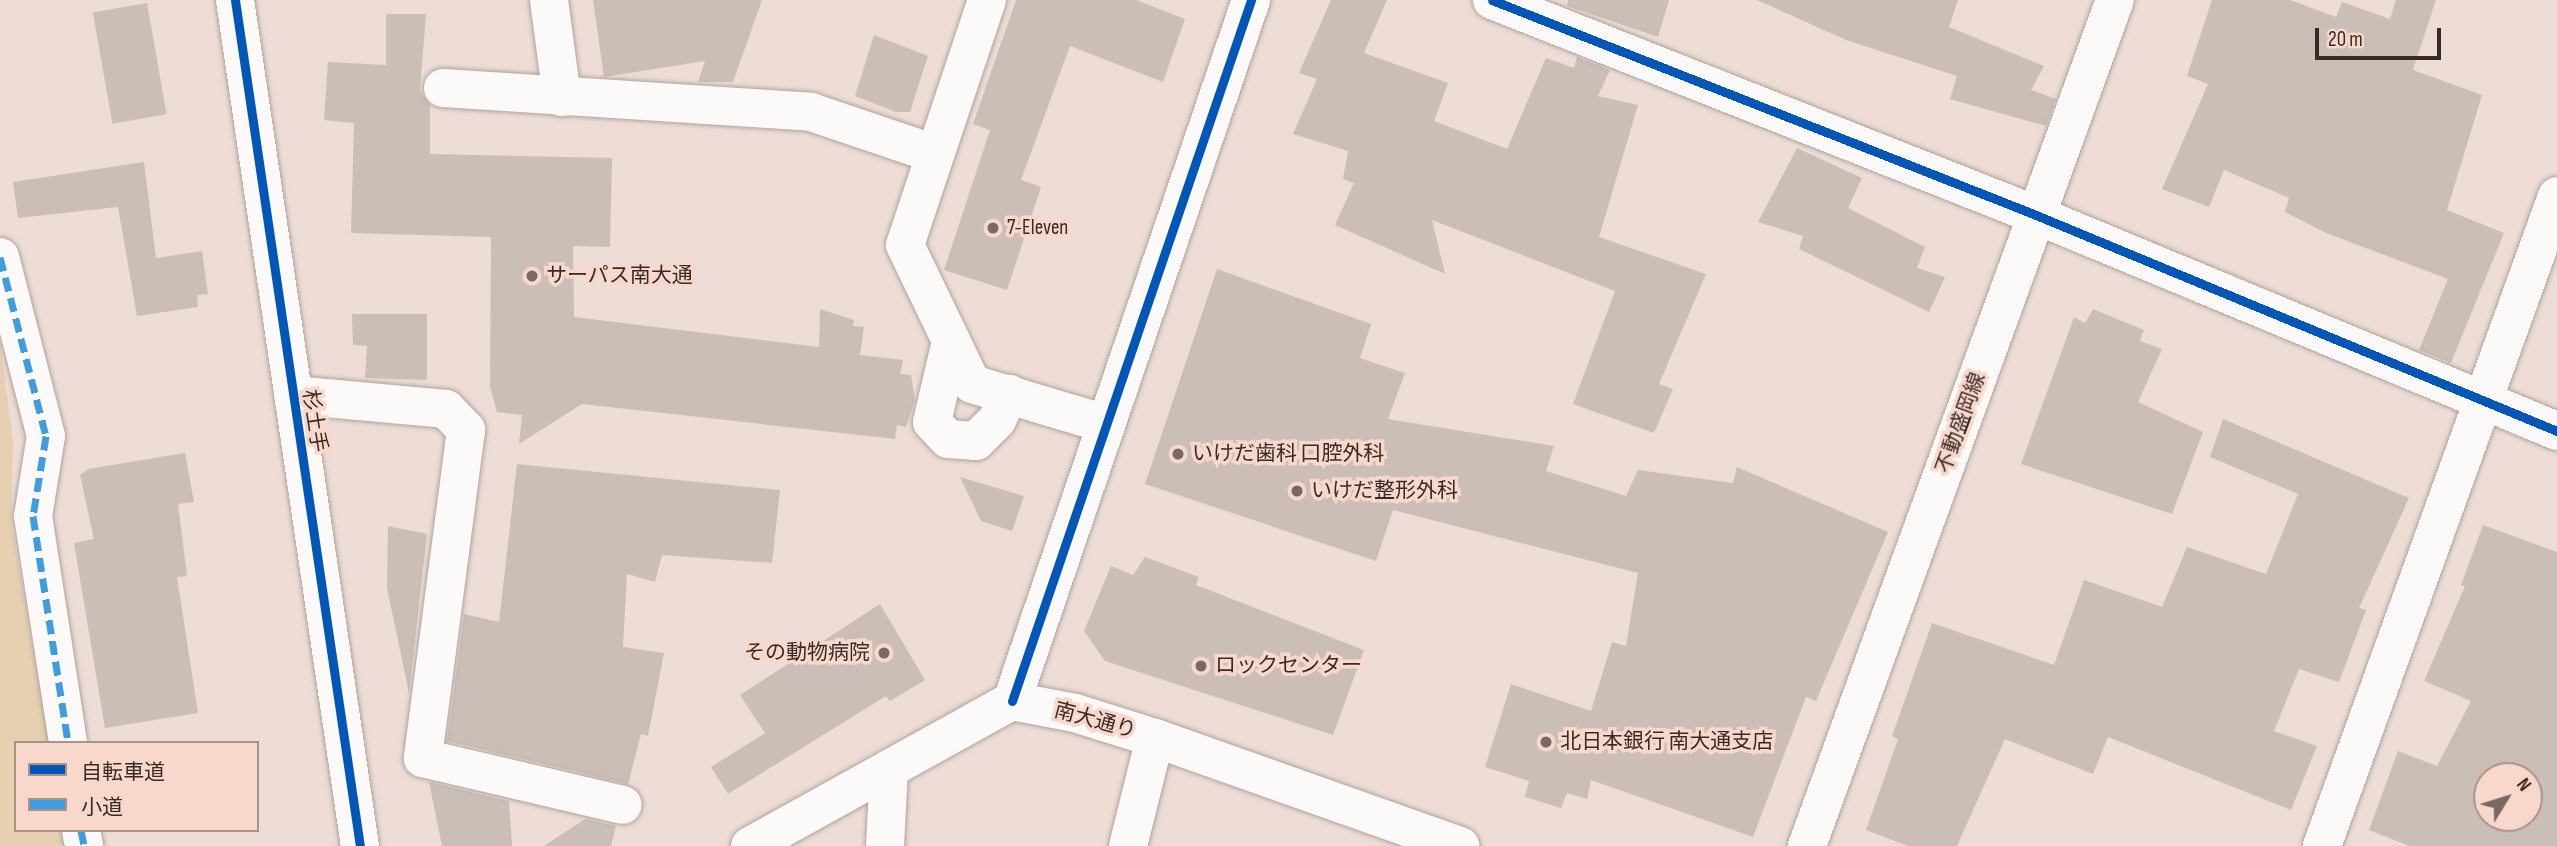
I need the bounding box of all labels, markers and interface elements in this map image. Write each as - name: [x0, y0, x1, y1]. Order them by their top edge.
- scale bar: [2319, 14, 2445, 58]
- text: 20 m: [2328, 27, 2363, 52]
- place label: 7-Eleven: [1007, 215, 1068, 241]
- marker: 7-Eleven: [985, 220, 1001, 236]
- place label: サーパス南大通: [546, 263, 693, 289]
- marker: サーパス南大通: [524, 268, 540, 284]
- street label: 不動盛岡線: [1931, 369, 1991, 477]
- street label: 杉土手: [297, 388, 331, 454]
- place label: いけだ歯科 口腔外科: [1192, 441, 1384, 467]
- marker: いけだ歯科 口腔外科: [1170, 446, 1186, 462]
- place label: いけだ整形外科: [1311, 478, 1458, 504]
- marker: いけだ整形外科: [1289, 483, 1305, 499]
- place label: その動物病院: [744, 640, 870, 666]
- marker: その動物病院: [876, 645, 892, 661]
- place label: ロックセンター: [1215, 653, 1362, 679]
- marker: ロックセンター: [1193, 658, 1209, 674]
- street label: 南大通り: [1051, 698, 1139, 744]
- place label: 北日本銀行 南大通支店: [1560, 729, 1773, 755]
- marker: 北日本銀行 南大通支店: [1538, 734, 1554, 750]
- legend: [14, 741, 259, 832]
- text: 自転車道: [81, 760, 165, 785]
- north arrow: [2473, 762, 2543, 832]
- text: N: [2511, 774, 2536, 796]
- text: 小道: [81, 795, 123, 820]

